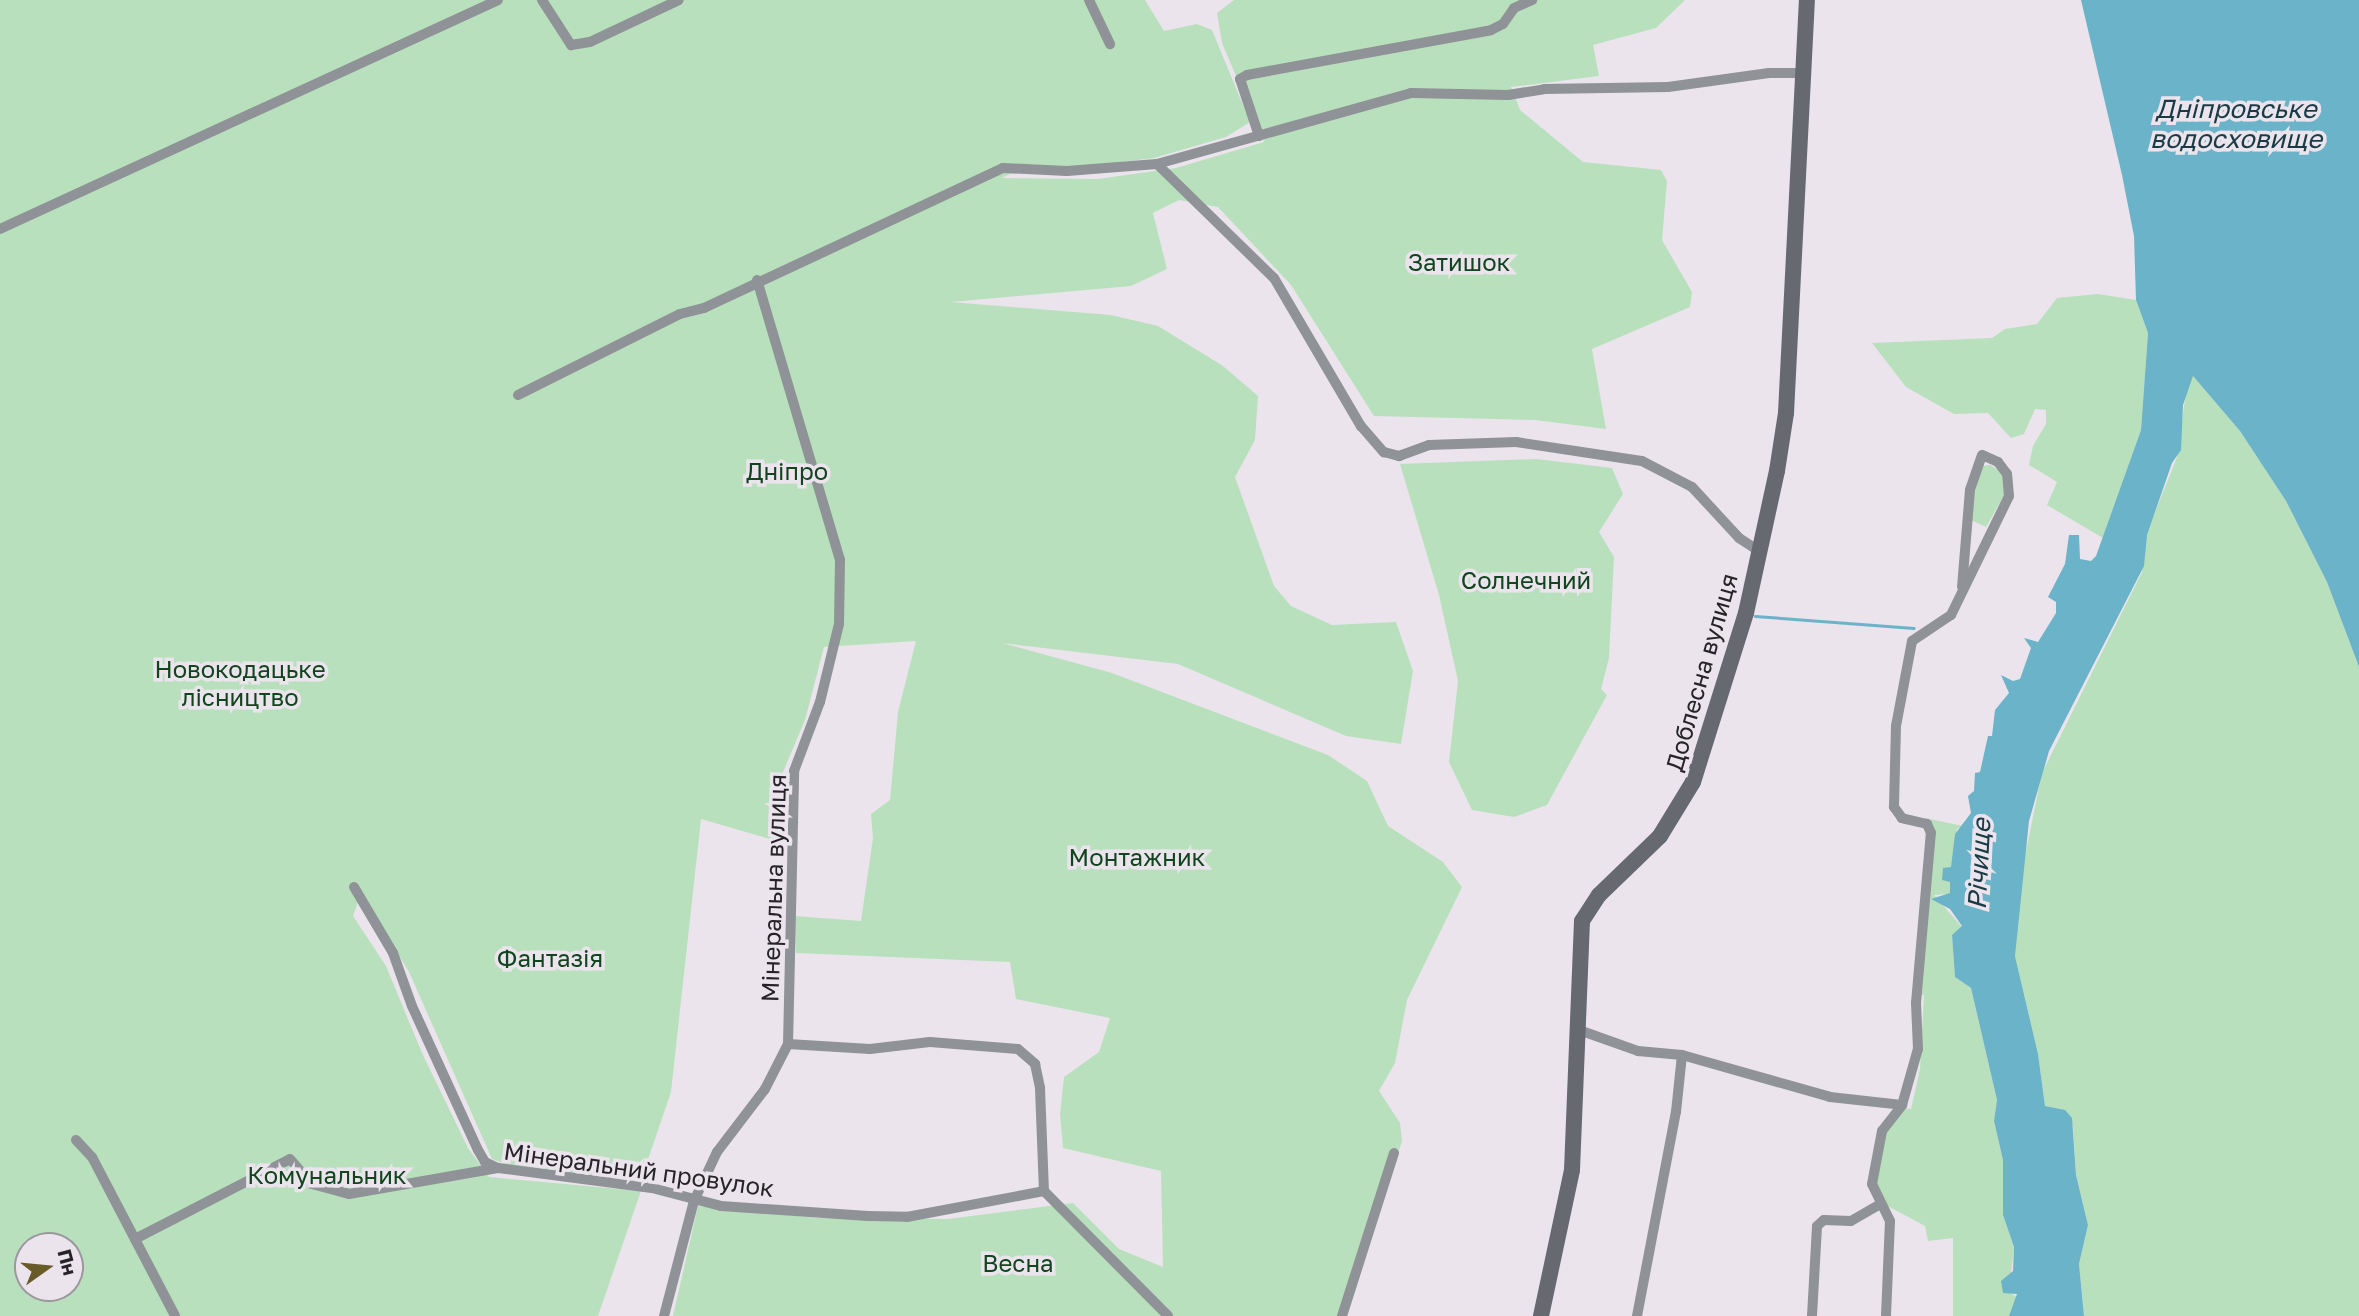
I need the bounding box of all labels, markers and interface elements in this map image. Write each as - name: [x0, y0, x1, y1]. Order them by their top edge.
- water label: Дніпровське водосховище: [2150, 93, 2322, 154]
- park label: Затишок: [1408, 248, 1510, 276]
- park label: Дніпро: [746, 457, 828, 485]
- park label: Солнечний: [1461, 566, 1591, 594]
- street label: Доблесна вулиця: [1659, 570, 1743, 774]
- park label: Новокодацьке лісництво: [154, 655, 326, 711]
- street label: Мінеральна вулиця: [755, 773, 791, 1003]
- water label: Річище: [1961, 818, 1997, 910]
- park label: Монтажник: [1069, 843, 1205, 871]
- park label: Фантазія: [497, 944, 603, 972]
- street label: Мінеральний провулок: [502, 1136, 776, 1202]
- park label: Комунальник: [247, 1161, 407, 1189]
- north arrow: [14, 1232, 84, 1302]
- text: Пн: [53, 1246, 82, 1277]
- park label: Весна: [982, 1249, 1054, 1277]

